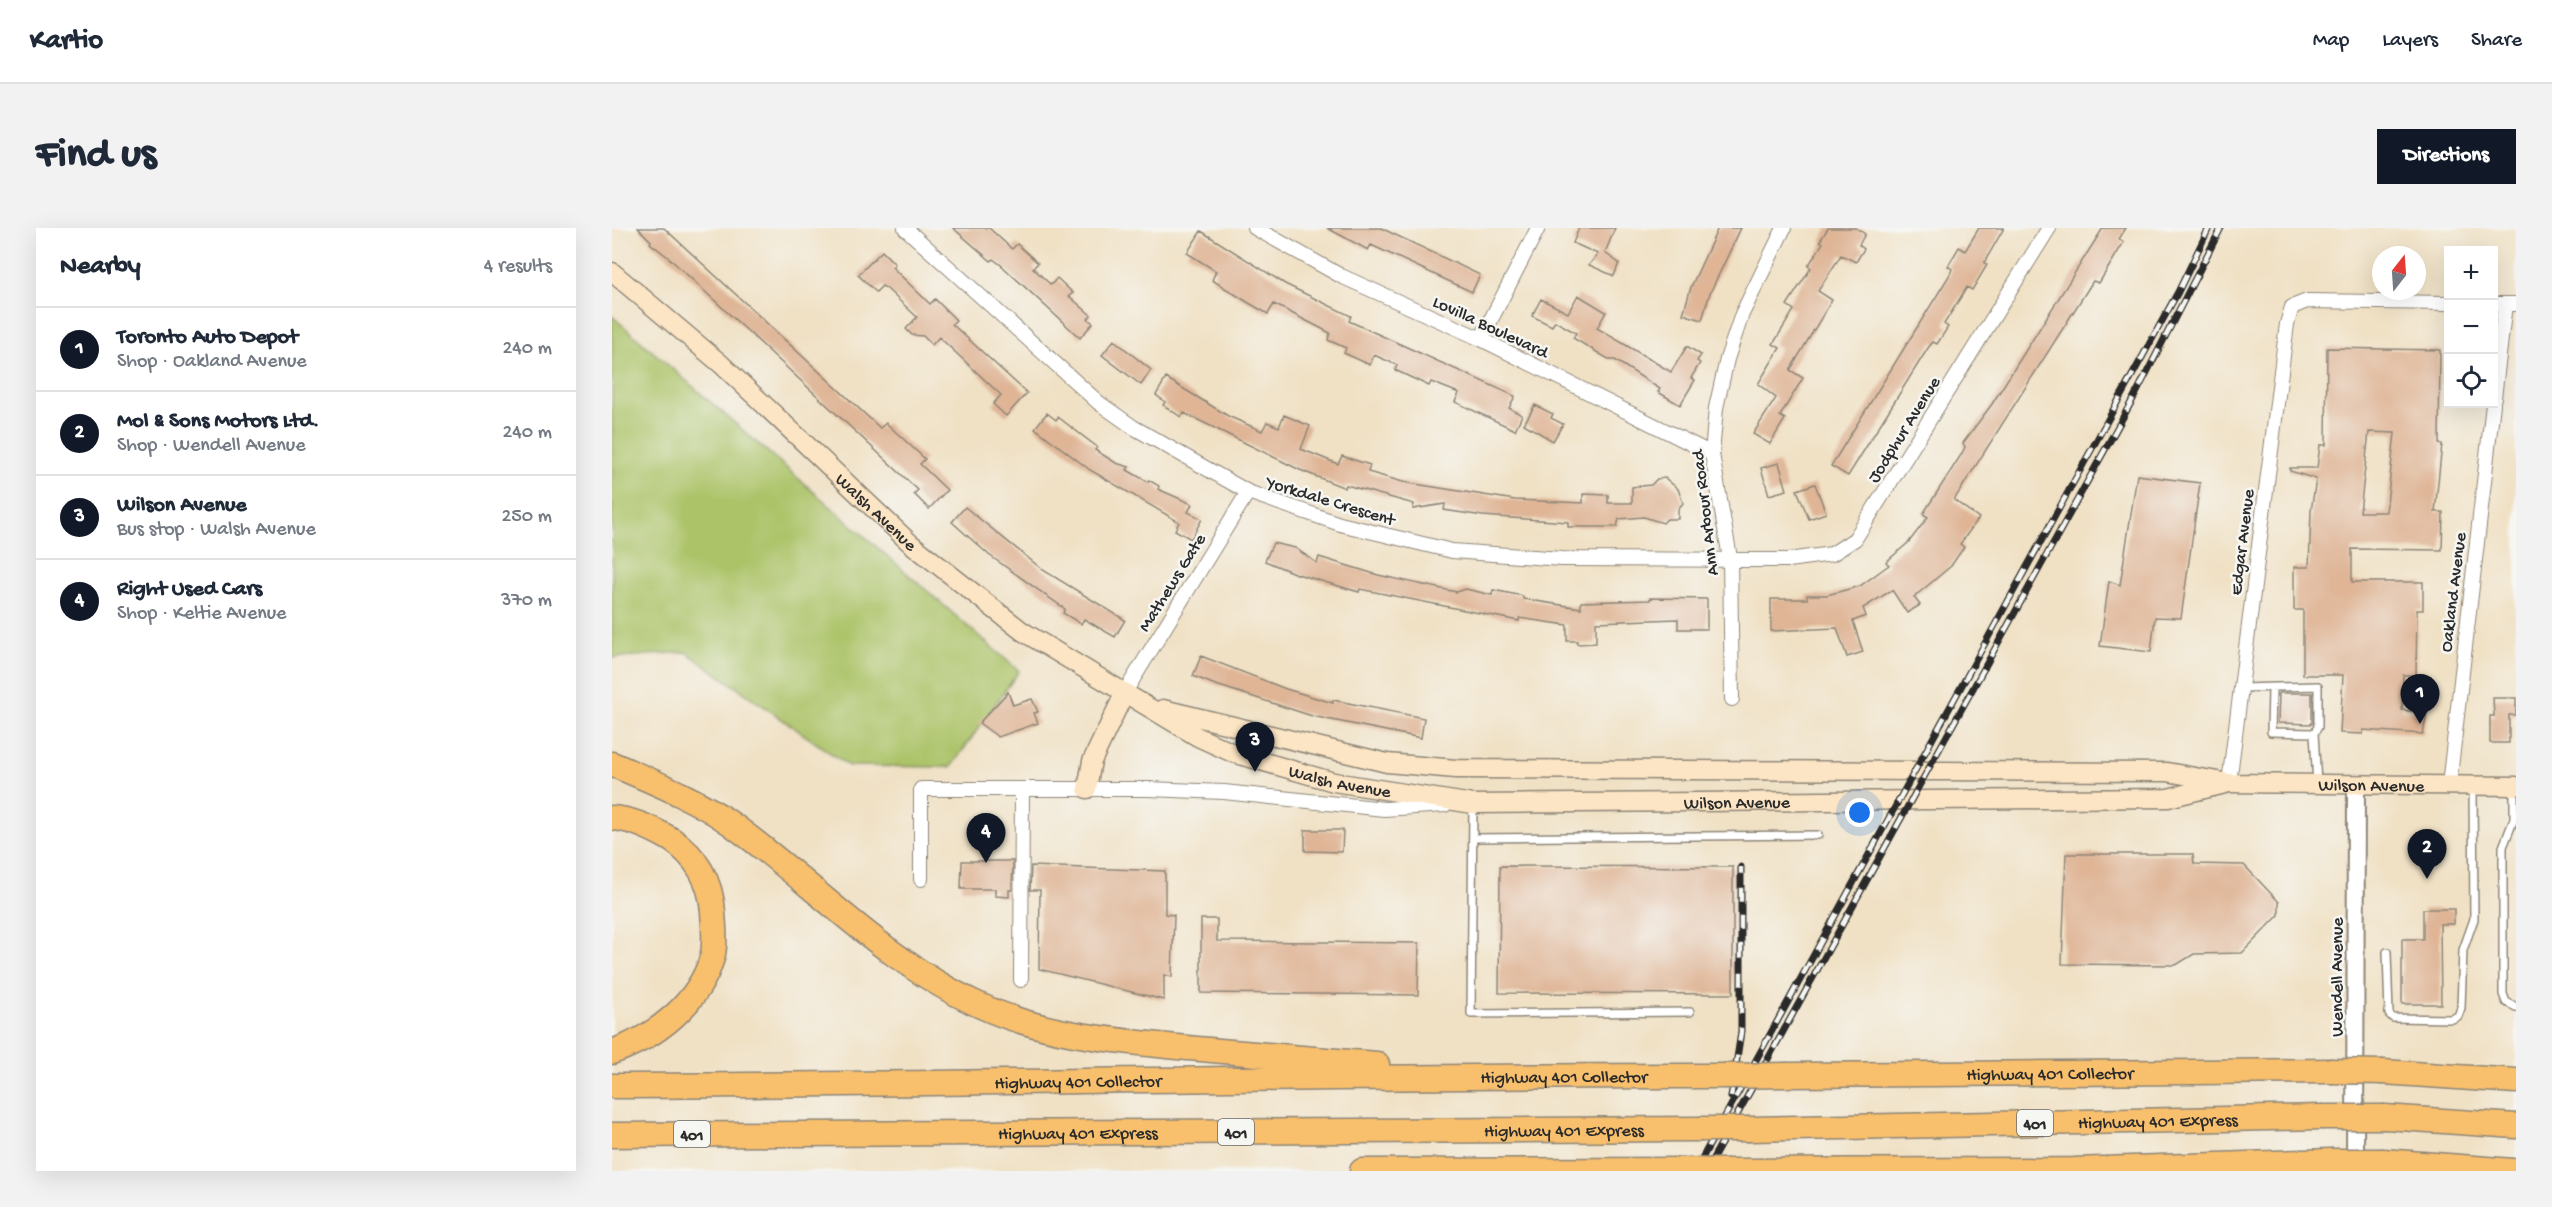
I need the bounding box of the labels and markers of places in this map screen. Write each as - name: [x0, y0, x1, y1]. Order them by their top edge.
- pin: 1: [2400, 674, 2440, 724]
- pin: 3: [1236, 722, 1274, 772]
- pin: 4: [966, 814, 1006, 863]
- pin: 2: [2408, 830, 2446, 879]

